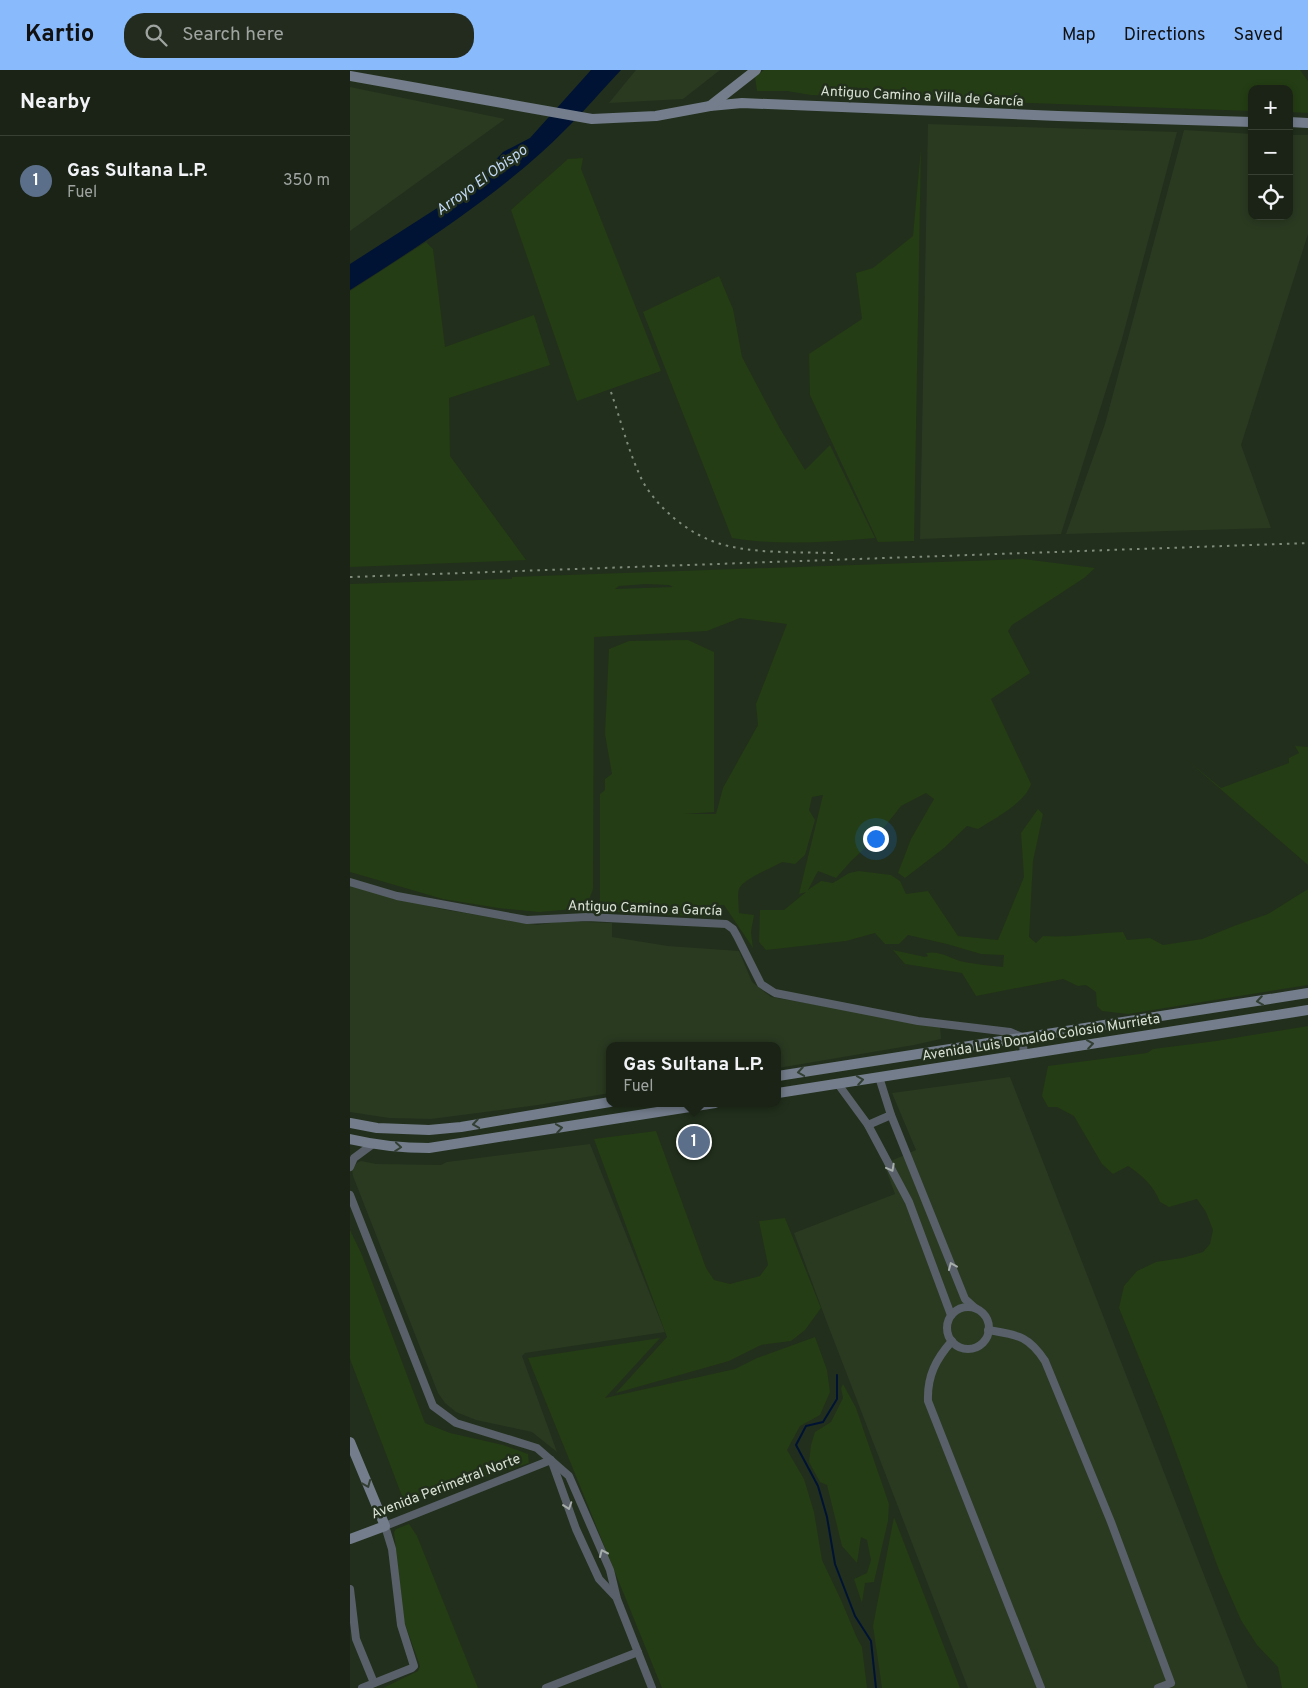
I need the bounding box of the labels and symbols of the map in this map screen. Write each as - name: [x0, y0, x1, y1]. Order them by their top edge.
- street label: Antiguo Camino a Villa de García: [820, 83, 1024, 111]
- water label: Arroyo El Obispo: [433, 141, 531, 221]
- your location: [863, 826, 889, 852]
- street label: Antiguo Camino a García: [567, 898, 723, 920]
- one-way arrow: [1256, 995, 1264, 1005]
- street label: Avenida Luis Donaldo Colosio Murrieta: [921, 1011, 1161, 1065]
- one-way arrow: [1086, 1039, 1094, 1050]
- one-way arrow: [796, 1066, 804, 1077]
- one-way arrow: [856, 1076, 865, 1086]
- one-way arrow: [471, 1119, 480, 1129]
- one-way arrow: [555, 1123, 563, 1134]
- pin: 1: [678, 1123, 710, 1161]
- one-way arrow: [394, 1141, 402, 1152]
- one-way arrow: [885, 1163, 895, 1172]
- one-way arrow: [947, 1262, 958, 1271]
- street label: Avenida Perimetral Norte: [369, 1451, 523, 1523]
- one-way arrow: [361, 1479, 372, 1488]
- one-way arrow: [562, 1501, 572, 1510]
- one-way arrow: [598, 1549, 609, 1558]

